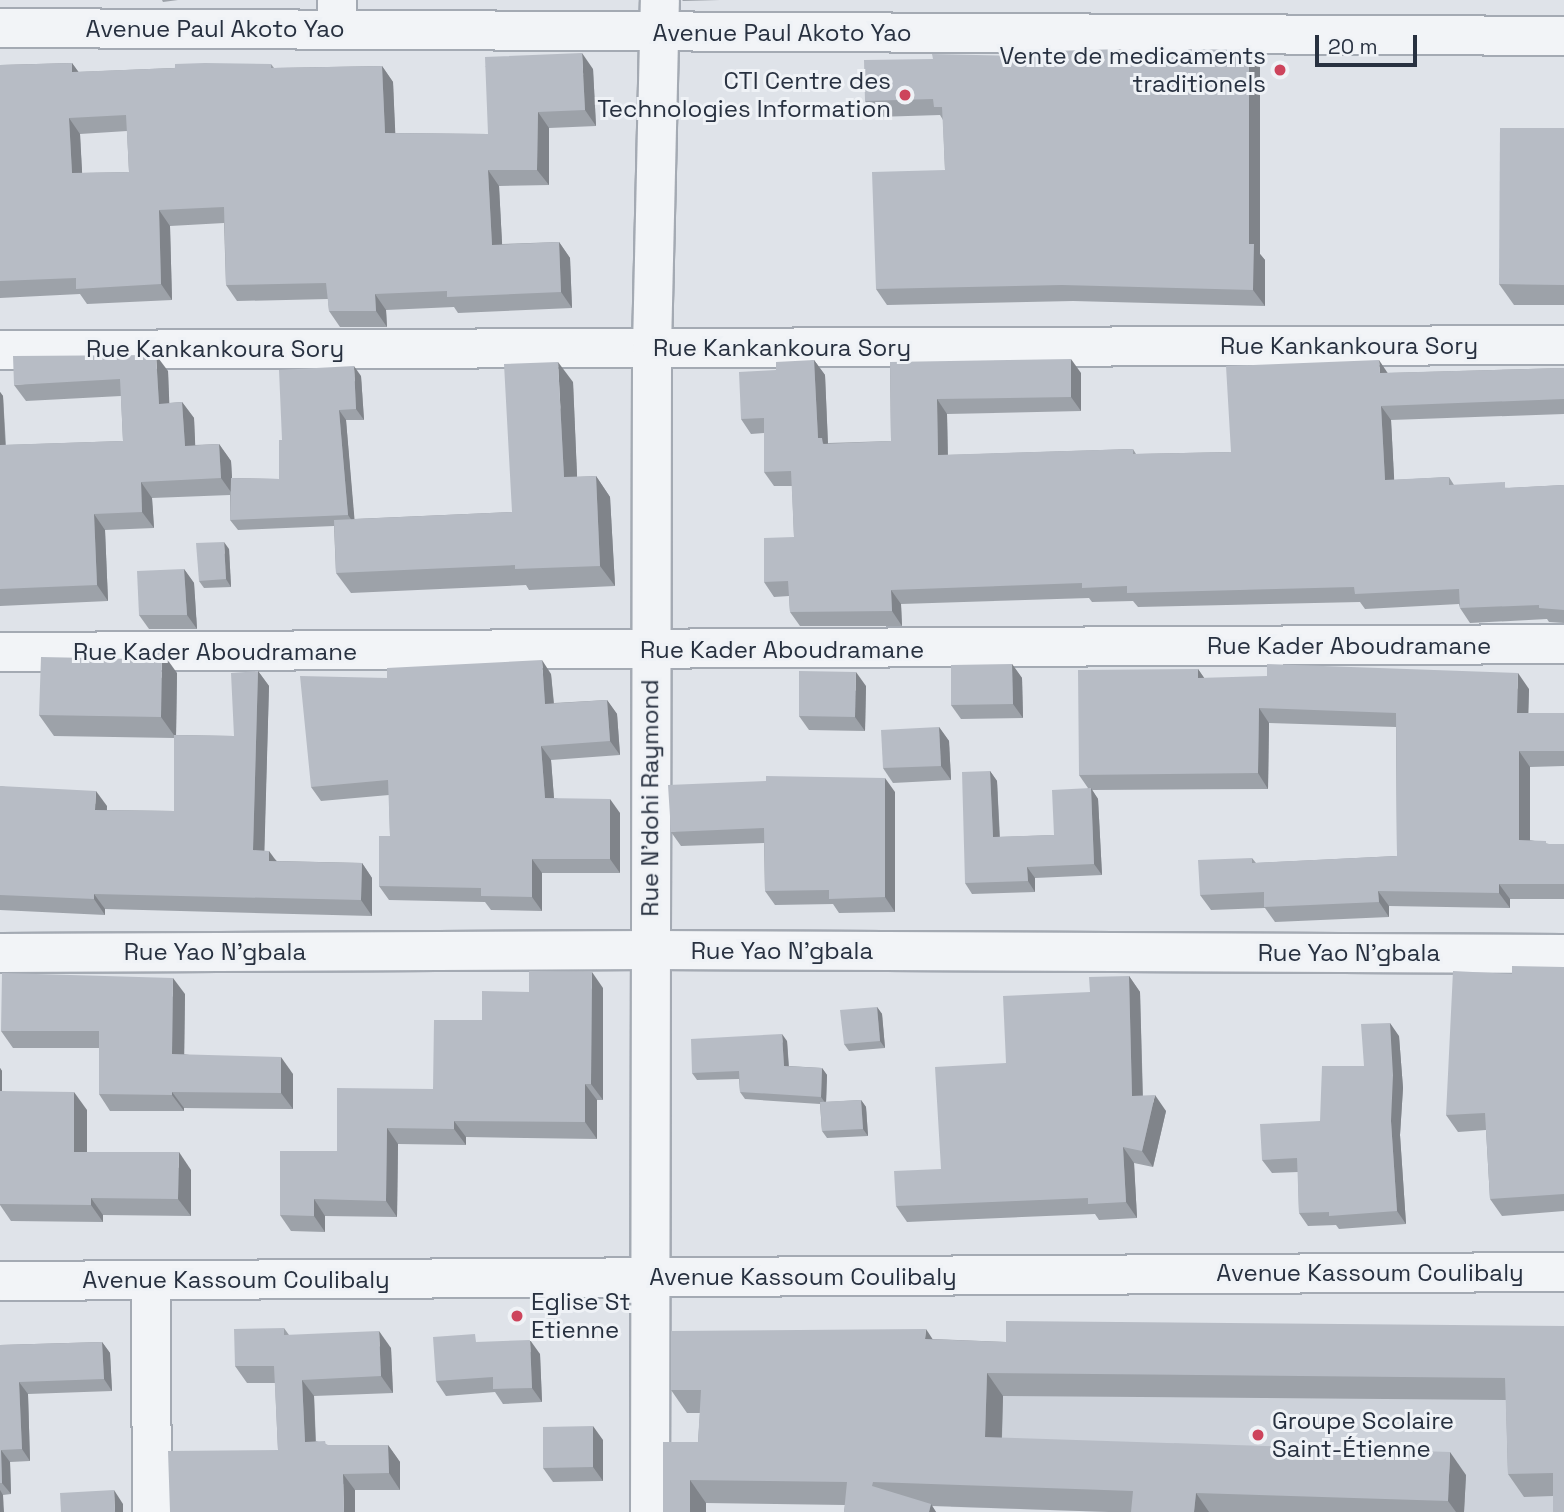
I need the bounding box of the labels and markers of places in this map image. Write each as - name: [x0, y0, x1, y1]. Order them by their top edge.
- place label: Vente de medicaments traditionels: [999, 42, 1266, 98]
- marker: Vente de medicaments traditionels: [1272, 62, 1288, 78]
- place label: CTI Centre des Technologies Information: [597, 67, 891, 123]
- marker: CTI Centre des Technologies Information: [897, 87, 913, 103]
- place label: Eglise St Etienne: [531, 1288, 630, 1344]
- marker: Eglise St Etienne: [509, 1308, 525, 1324]
- place label: Groupe Scolaire Saint-Étienne: [1272, 1407, 1454, 1463]
- marker: Groupe Scolaire Saint-Étienne: [1250, 1427, 1266, 1443]

